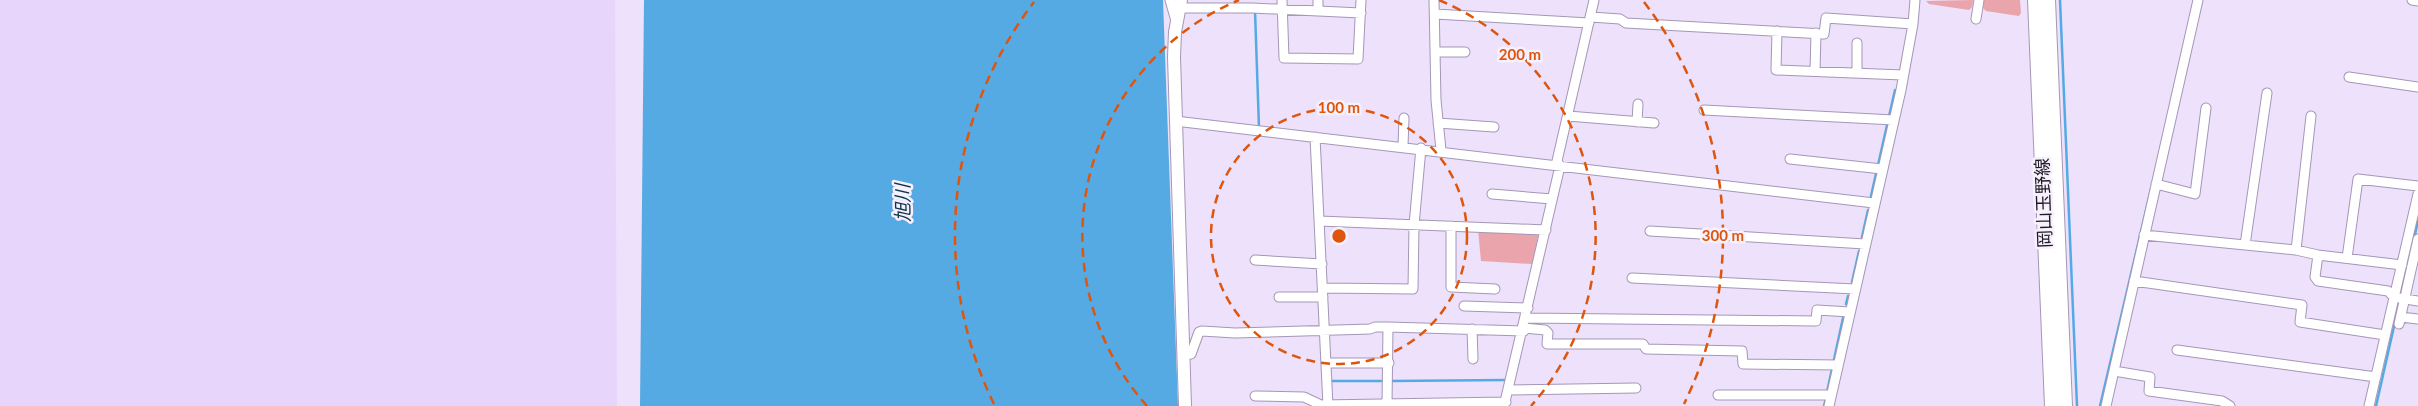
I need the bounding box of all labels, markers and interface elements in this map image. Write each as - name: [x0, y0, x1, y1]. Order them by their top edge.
- text: 200 m: [1499, 45, 1541, 63]
- text: 100 m: [1318, 98, 1360, 116]
- street label: 岡山玉野線: [2030, 158, 2056, 248]
- water label: 旭川: [890, 182, 914, 222]
- text: 300 m: [1702, 226, 1744, 244]
- centre of rings: [1330, 227, 1348, 245]

